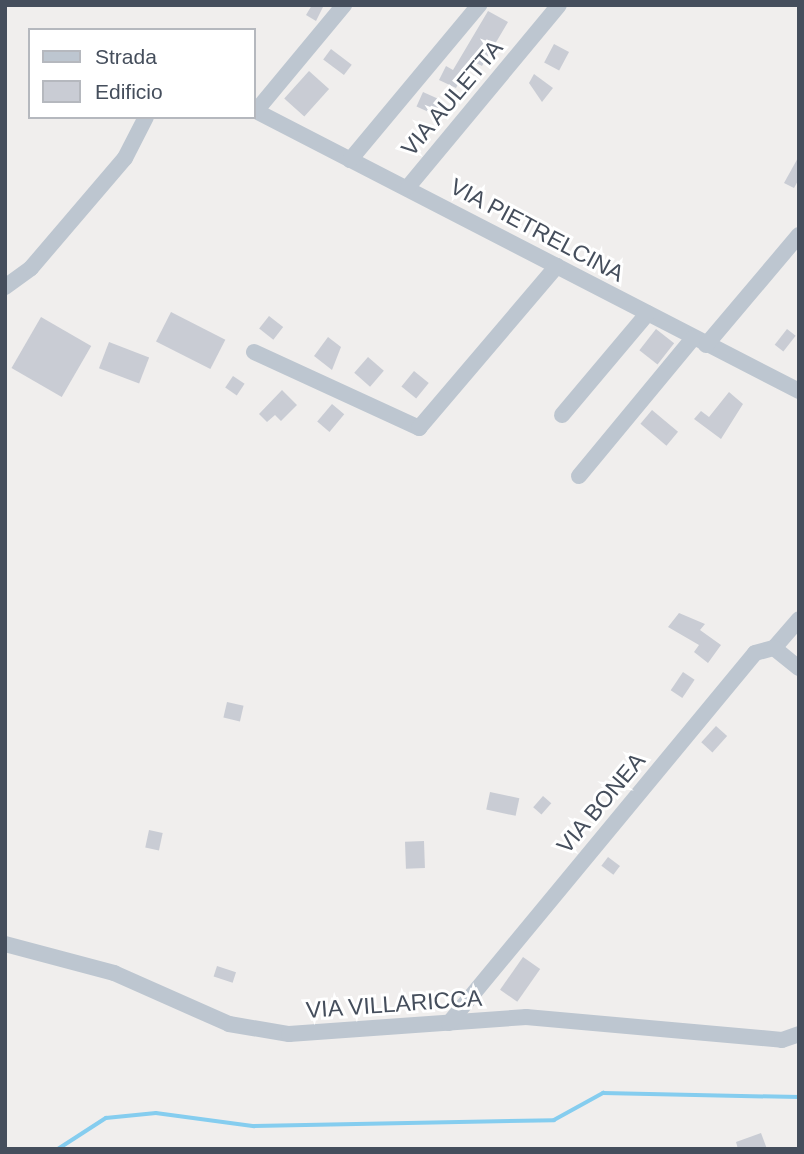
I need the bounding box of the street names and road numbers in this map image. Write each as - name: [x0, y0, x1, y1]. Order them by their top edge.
- street label: VIA AULETTA: [395, 33, 509, 163]
- street label: VIA PIETRELCINA: [445, 172, 629, 288]
- street label: VIA BONEA: [551, 747, 651, 859]
- street label: VIA VILLARICCA: [304, 984, 484, 1024]

